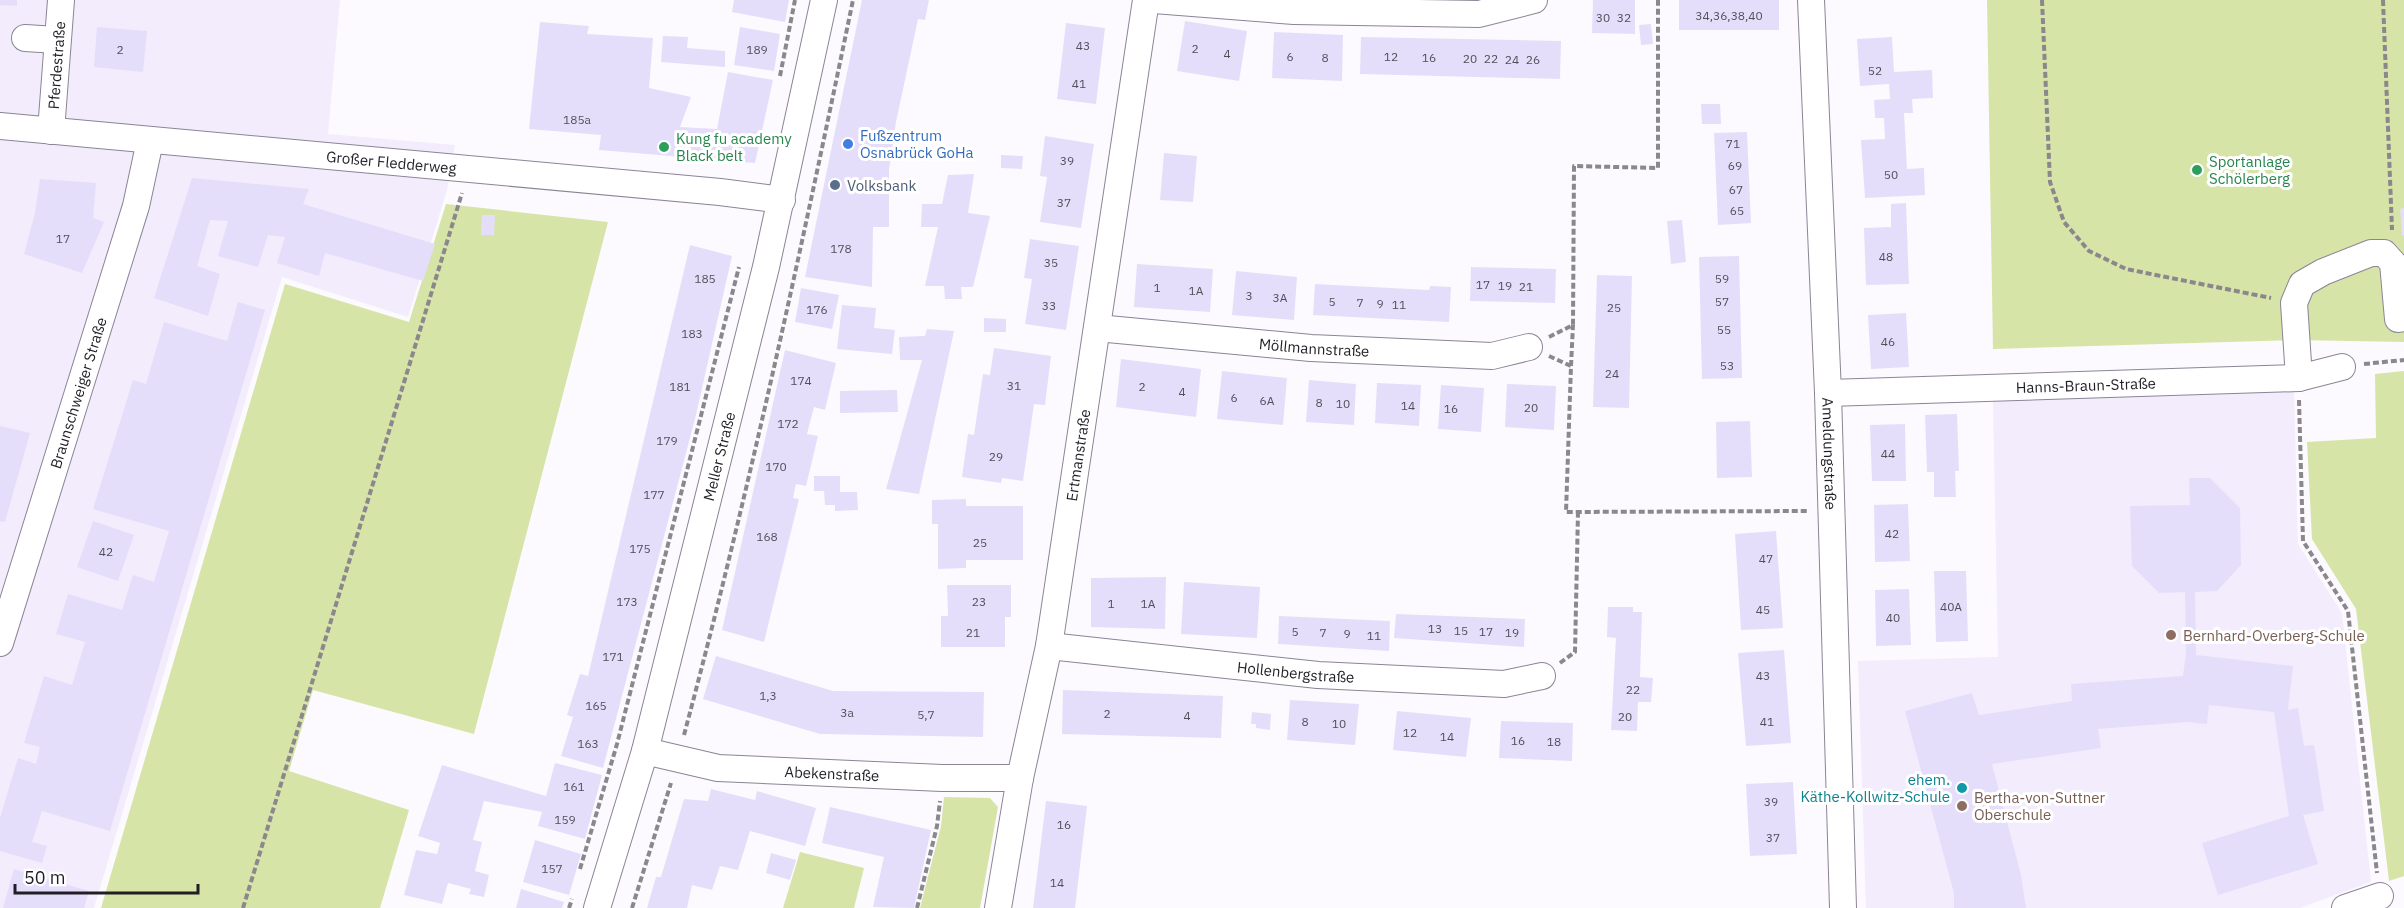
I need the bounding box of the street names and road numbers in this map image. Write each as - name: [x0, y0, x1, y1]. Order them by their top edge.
- street label: Pferdestraße: [43, 20, 69, 110]
- street label: Großer Fledderweg: [325, 146, 457, 177]
- street label: Braunschweiger Straße: [45, 315, 110, 471]
- street label: Möllmannstraße: [1258, 334, 1370, 360]
- street label: Hanns-Braun-Straße: [2016, 373, 2156, 397]
- street label: Ameldungstraße: [1819, 397, 1841, 510]
- street label: Ertmanstraße: [1061, 408, 1094, 503]
- street label: Meller Straße: [698, 410, 739, 503]
- street label: Hollenbergstraße: [1236, 657, 1355, 686]
- street label: Abekenstraße: [784, 761, 880, 785]

